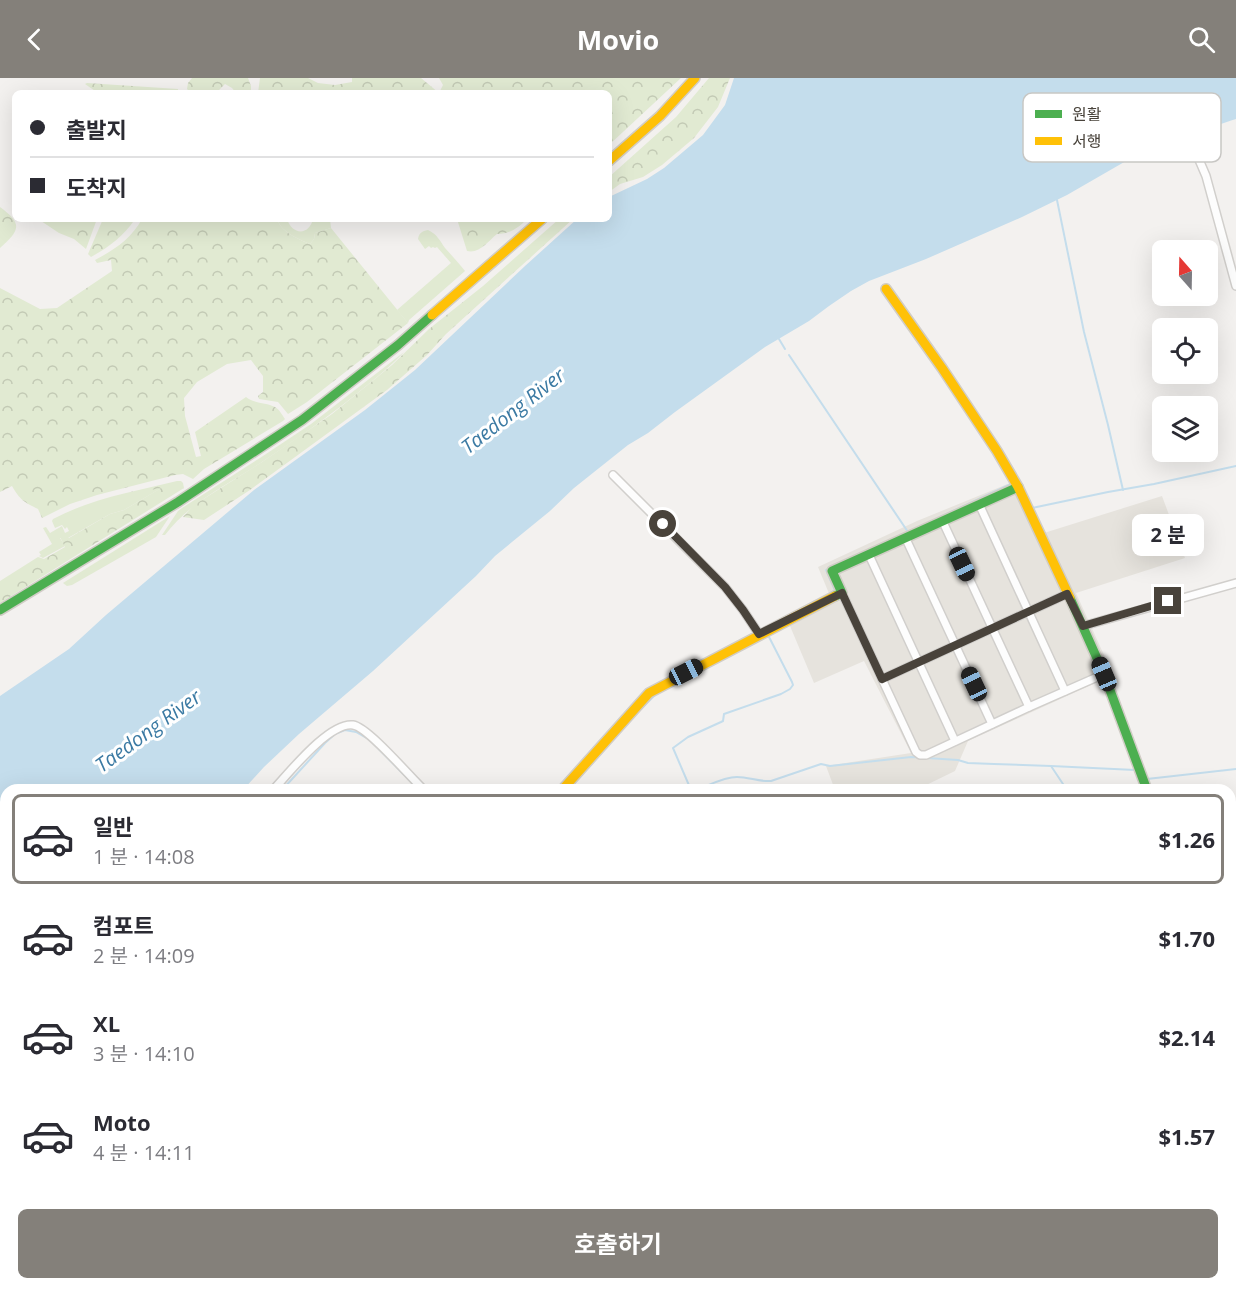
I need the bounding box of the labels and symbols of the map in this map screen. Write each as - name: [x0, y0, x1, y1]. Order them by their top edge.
- legend: [1023, 93, 1221, 162]
- text: 원활: [1072, 103, 1102, 125]
- text: 서행: [1072, 130, 1101, 152]
- north arrow: [1152, 240, 1218, 306]
- water label: Taedong River: [455, 361, 571, 460]
- route start: [649, 510, 676, 537]
- callout: 2 분: [1132, 514, 1204, 556]
- car: [946, 544, 978, 584]
- route end: [1154, 587, 1181, 614]
- car: [1089, 654, 1119, 694]
- car: [666, 656, 706, 688]
- car: [958, 664, 990, 704]
- water label: Taedong River: [89, 682, 207, 778]

